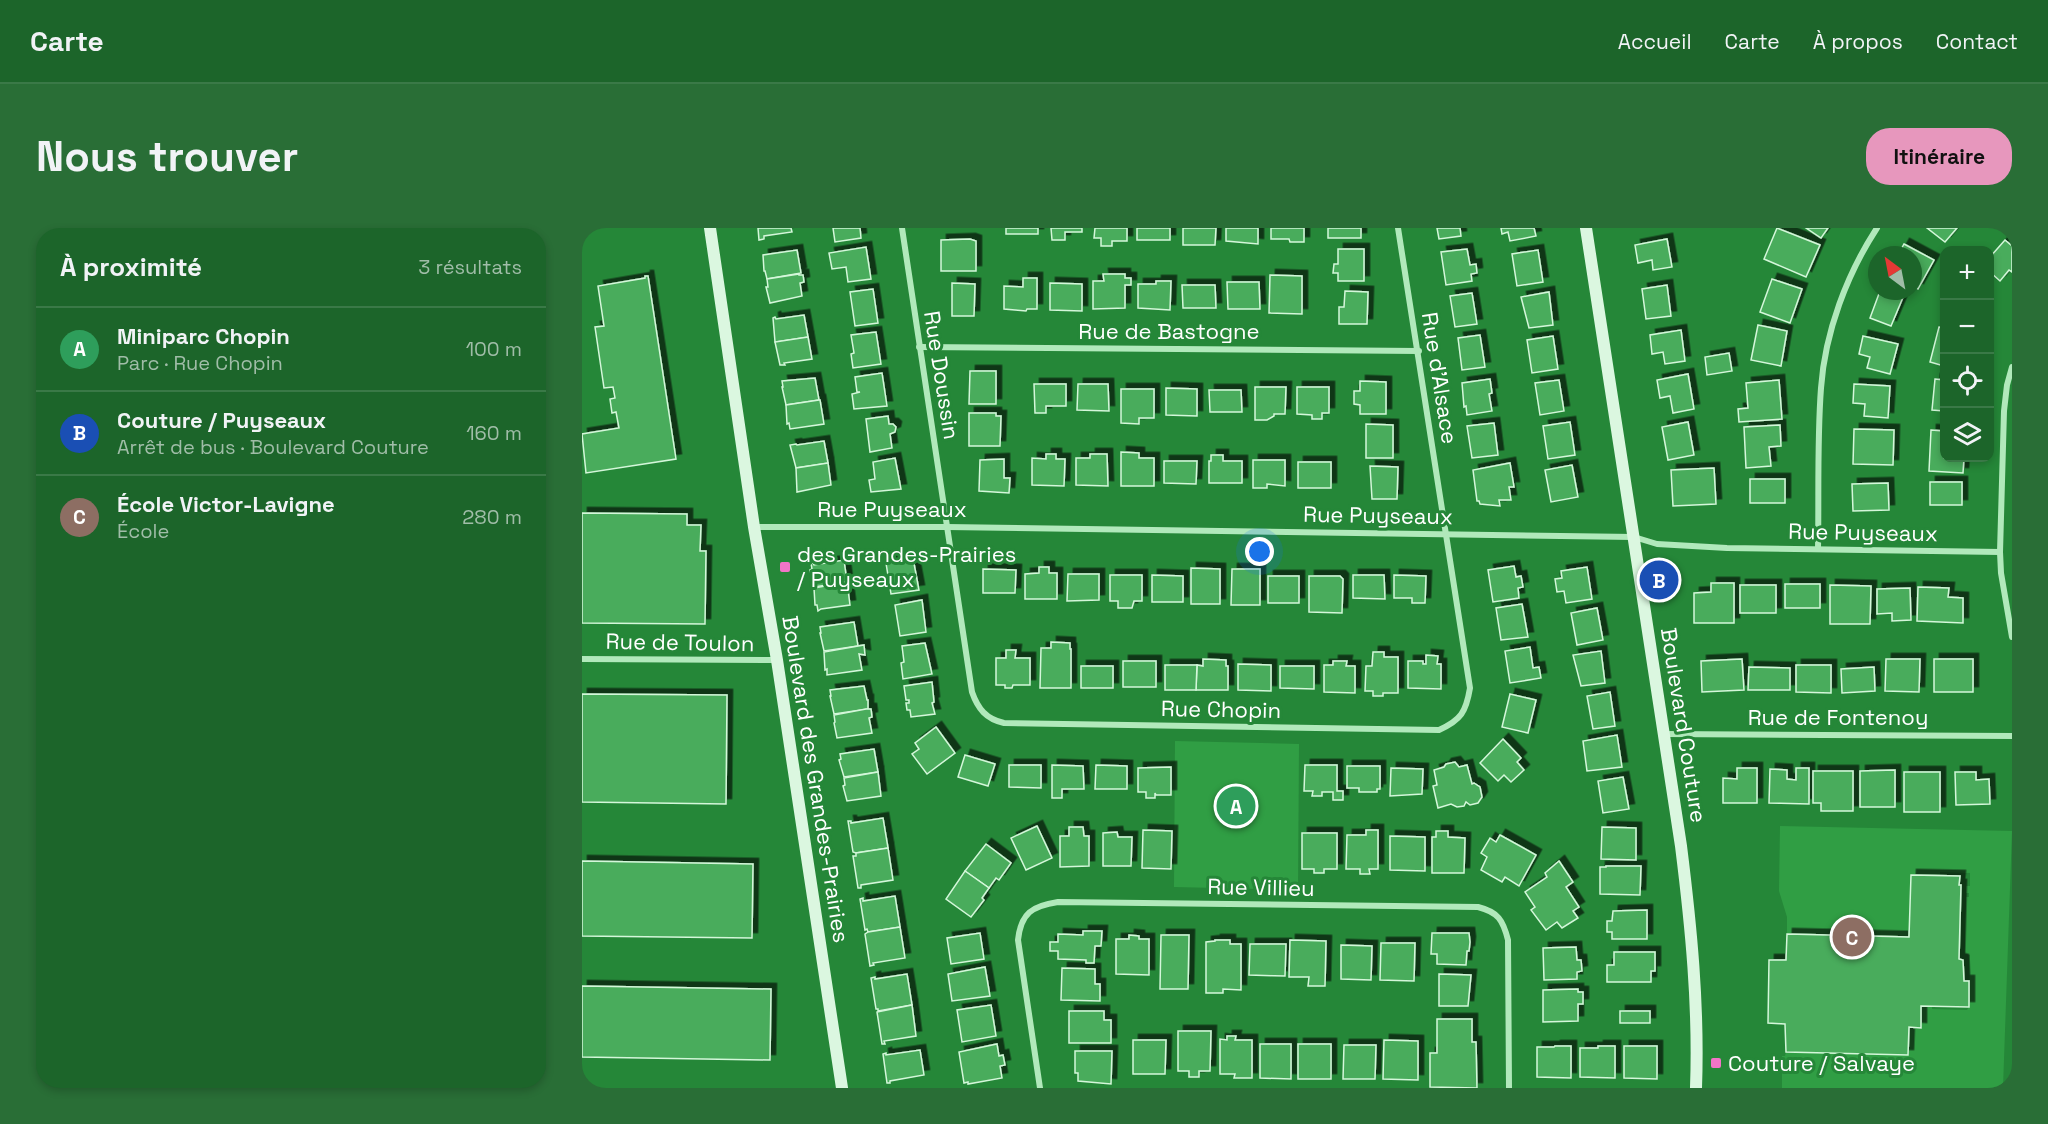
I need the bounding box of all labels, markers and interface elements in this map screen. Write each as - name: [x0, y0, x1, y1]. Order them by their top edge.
- text: Carte: [30, 23, 104, 59]
- text: Accueil: [1618, 28, 1692, 55]
- text: Carte: [1725, 28, 1780, 55]
- text: À propos: [1813, 28, 1903, 55]
- text: Contact: [1936, 28, 2018, 55]
- button: Itinéraire: [1866, 128, 2012, 185]
- text: Nous trouver: [36, 130, 298, 183]
- north arrow: [1868, 246, 1922, 300]
- map controls: [1940, 246, 1994, 462]
- button: +: [1940, 246, 1994, 300]
- text: À proximité: [60, 250, 202, 284]
- text: 3 résultats: [418, 254, 522, 280]
- button: −: [1940, 300, 1994, 354]
- street label: Rue Doussin: [918, 309, 966, 441]
- street label: Rue d'Alsace: [1416, 310, 1464, 446]
- street label: Rue de Bastogne: [1078, 317, 1260, 345]
- text: Miniparc Chopin: [117, 322, 290, 350]
- text: A: [73, 336, 86, 362]
- text: 100 m: [466, 336, 522, 362]
- text: Parc · Rue Chopin: [117, 350, 283, 376]
- button: locate: [1940, 354, 1994, 408]
- text: Couture / Puyseaux: [117, 406, 326, 434]
- button: layers: [1940, 408, 1994, 462]
- text: B: [73, 420, 86, 446]
- text: 160 m: [466, 420, 522, 446]
- text: Arrêt de bus · Boulevard Couture: [117, 434, 429, 460]
- text: École Victor-Lavigne: [117, 490, 335, 518]
- street label: Rue Puyseaux: [817, 495, 967, 523]
- street label: Rue Puyseaux: [1303, 500, 1453, 530]
- text: C: [73, 504, 86, 530]
- text: 280 m: [462, 504, 522, 530]
- street label: Rue Puyseaux: [1788, 517, 1938, 547]
- text: École: [117, 518, 169, 544]
- your location: [1245, 537, 1274, 566]
- place label: des Grandes-Prairies / Puyseaux: [797, 540, 1016, 593]
- pin: B: [1640, 558, 1678, 602]
- marker: des Grandes-Prairies / Puyseaux: [778, 560, 792, 574]
- street label: Boulevard des Grandes-Prairies: [776, 613, 856, 945]
- street label: Boulevard Couture: [1655, 625, 1713, 825]
- street label: Rue de Toulon: [605, 627, 755, 657]
- street label: Rue Chopin: [1161, 694, 1281, 724]
- street label: Rue de Fontenoy: [1748, 703, 1928, 731]
- pin: A: [1216, 784, 1256, 828]
- street label: Rue Villieu: [1207, 872, 1315, 902]
- pin: C: [1832, 914, 1872, 960]
- place label: Couture / Salvaye: [1728, 1049, 1915, 1077]
- marker: Couture / Salvaye: [1709, 1056, 1723, 1070]

